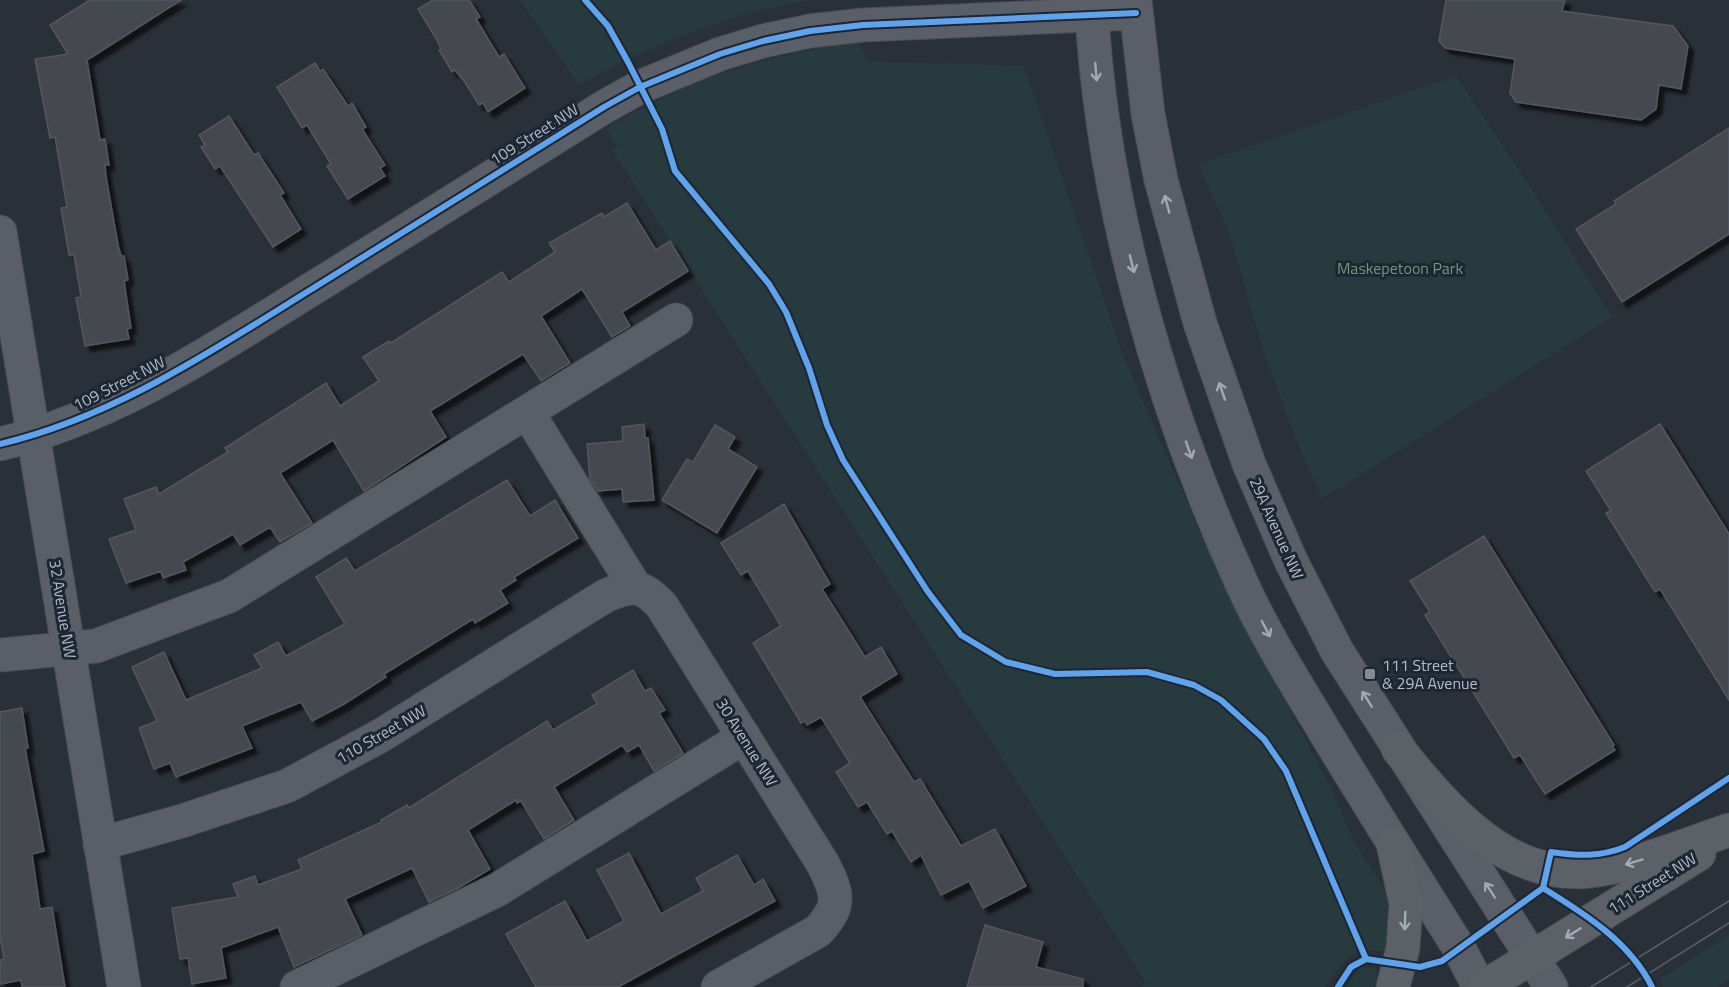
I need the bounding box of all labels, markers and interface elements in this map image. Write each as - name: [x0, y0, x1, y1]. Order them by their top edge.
- one-way arrow: [1091, 62, 1102, 82]
- street label: 109 Street NW: [485, 97, 583, 171]
- one-way arrow: [1161, 194, 1173, 213]
- one-way arrow: [1127, 254, 1139, 273]
- park label: Maskepetoon Park: [1337, 256, 1463, 280]
- street label: 109 Street NW: [69, 350, 169, 416]
- one-way arrow: [1216, 382, 1227, 400]
- one-way arrow: [1184, 440, 1195, 459]
- street label: 29A Avenue NW: [1244, 473, 1310, 583]
- street label: 32 Avenue NW: [43, 558, 83, 660]
- one-way arrow: [1260, 620, 1272, 637]
- place label: 111 Street & 29A Avenue: [1382, 653, 1478, 695]
- marker: 111 Street & 29A Avenue: [1363, 667, 1377, 681]
- one-way arrow: [1361, 691, 1373, 708]
- street label: 30 Avenue NW: [710, 693, 784, 791]
- street label: 110 Street NW: [332, 699, 430, 769]
- street label: 111 Street NW: [1603, 846, 1701, 920]
- one-way arrow: [1625, 857, 1644, 868]
- one-way arrow: [1483, 882, 1495, 899]
- one-way arrow: [1400, 911, 1411, 931]
- one-way arrow: [1565, 927, 1582, 939]

